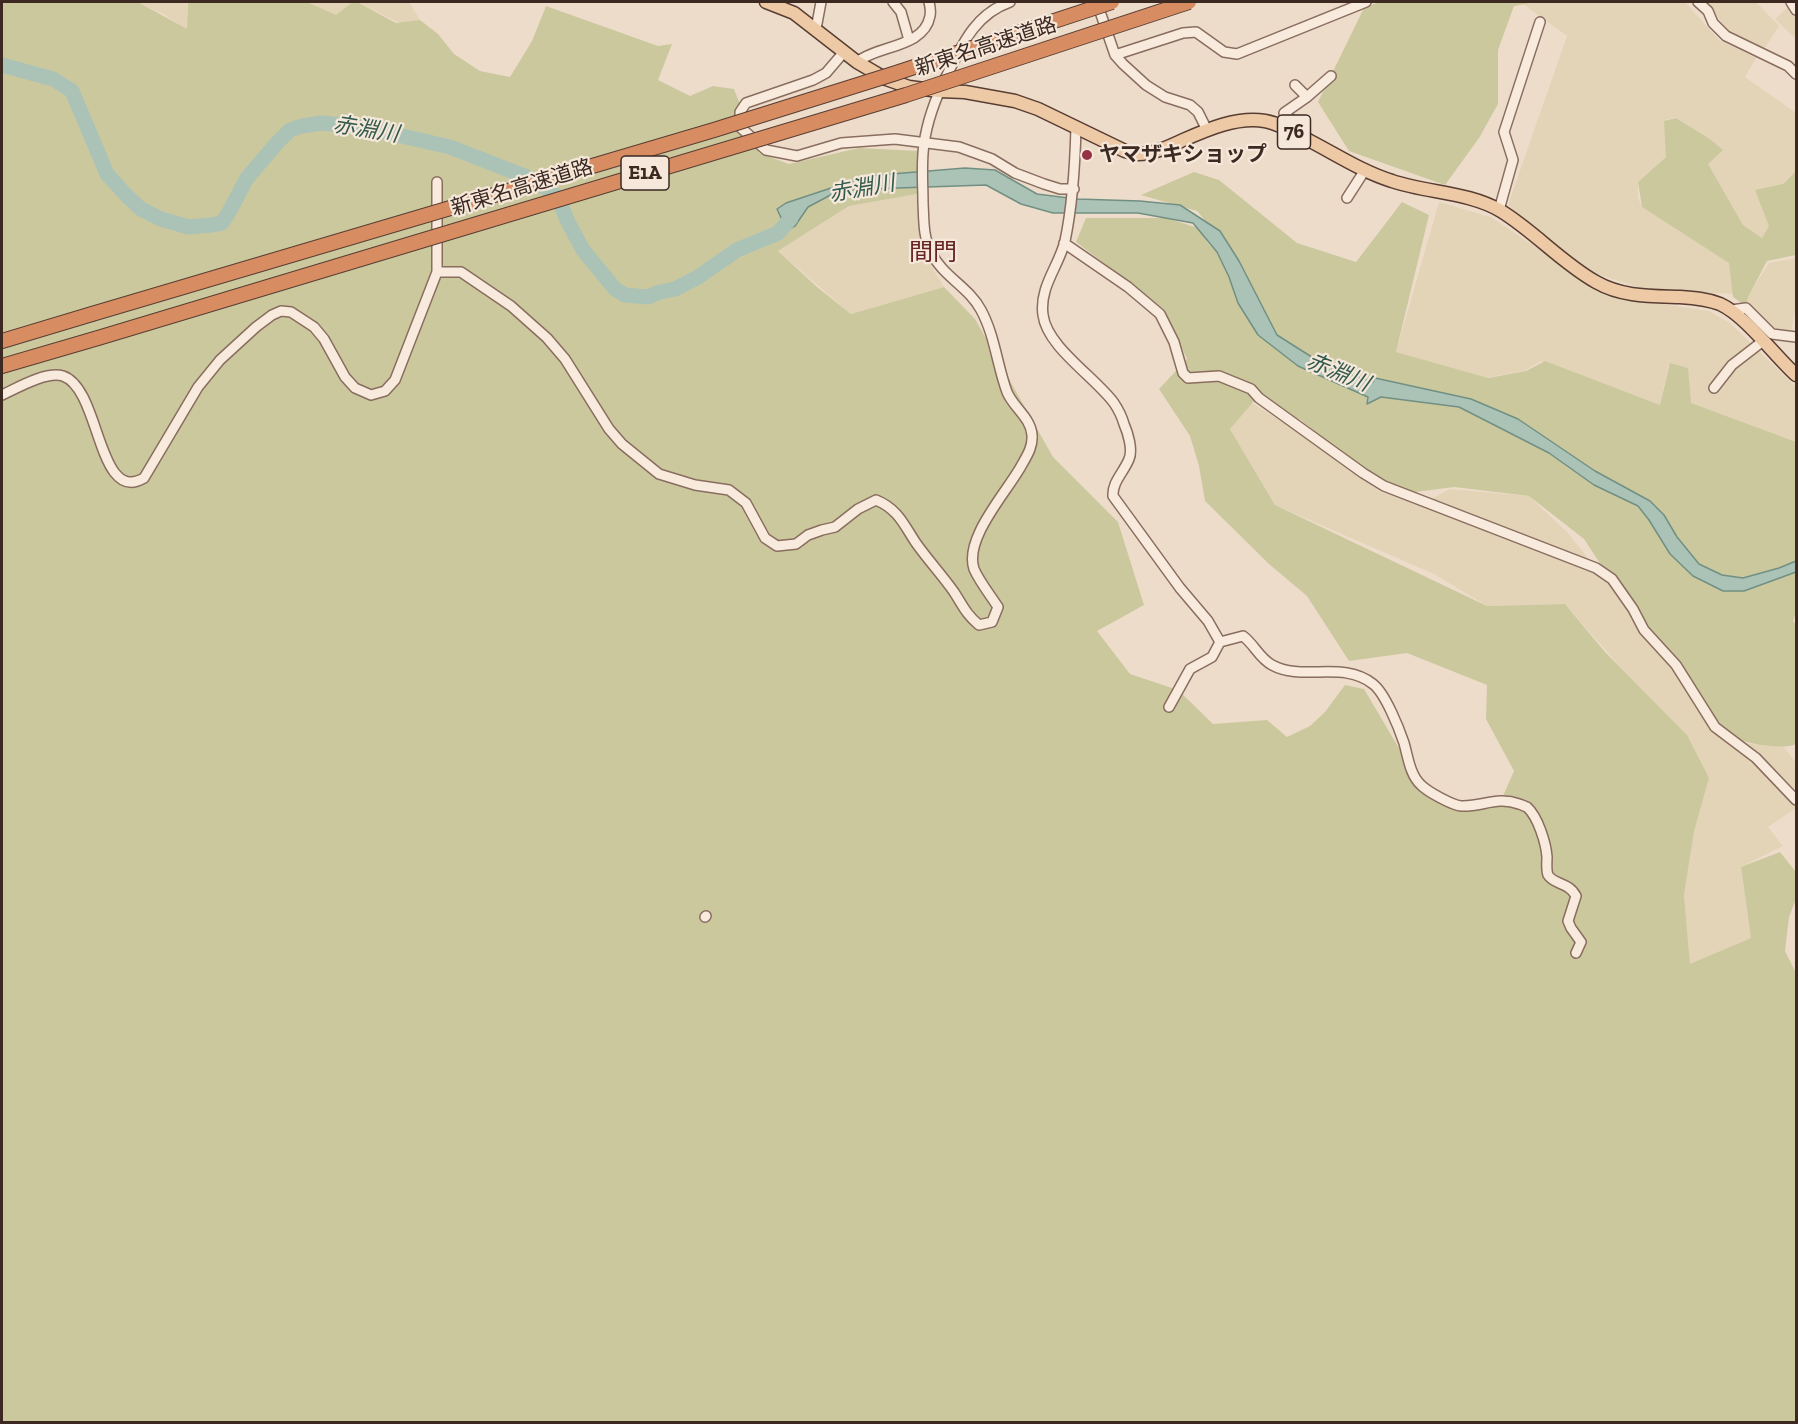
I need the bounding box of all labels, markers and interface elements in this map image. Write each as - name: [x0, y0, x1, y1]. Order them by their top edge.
- street label: 新東名高速道路: [912, 12, 1060, 82]
- water label: 赤淵川: [331, 112, 401, 148]
- road number: 76: [1278, 115, 1310, 149]
- place label: ヤマザキショップ: [1099, 142, 1267, 168]
- marker: ヤマザキショップ: [1080, 148, 1094, 162]
- street label: 新東名高速道路: [448, 154, 596, 222]
- road number: E1A: [621, 156, 669, 190]
- water label: 赤淵川: [827, 170, 897, 208]
- district label: 間門: [909, 239, 957, 267]
- water label: 赤淵川: [1302, 348, 1374, 398]

